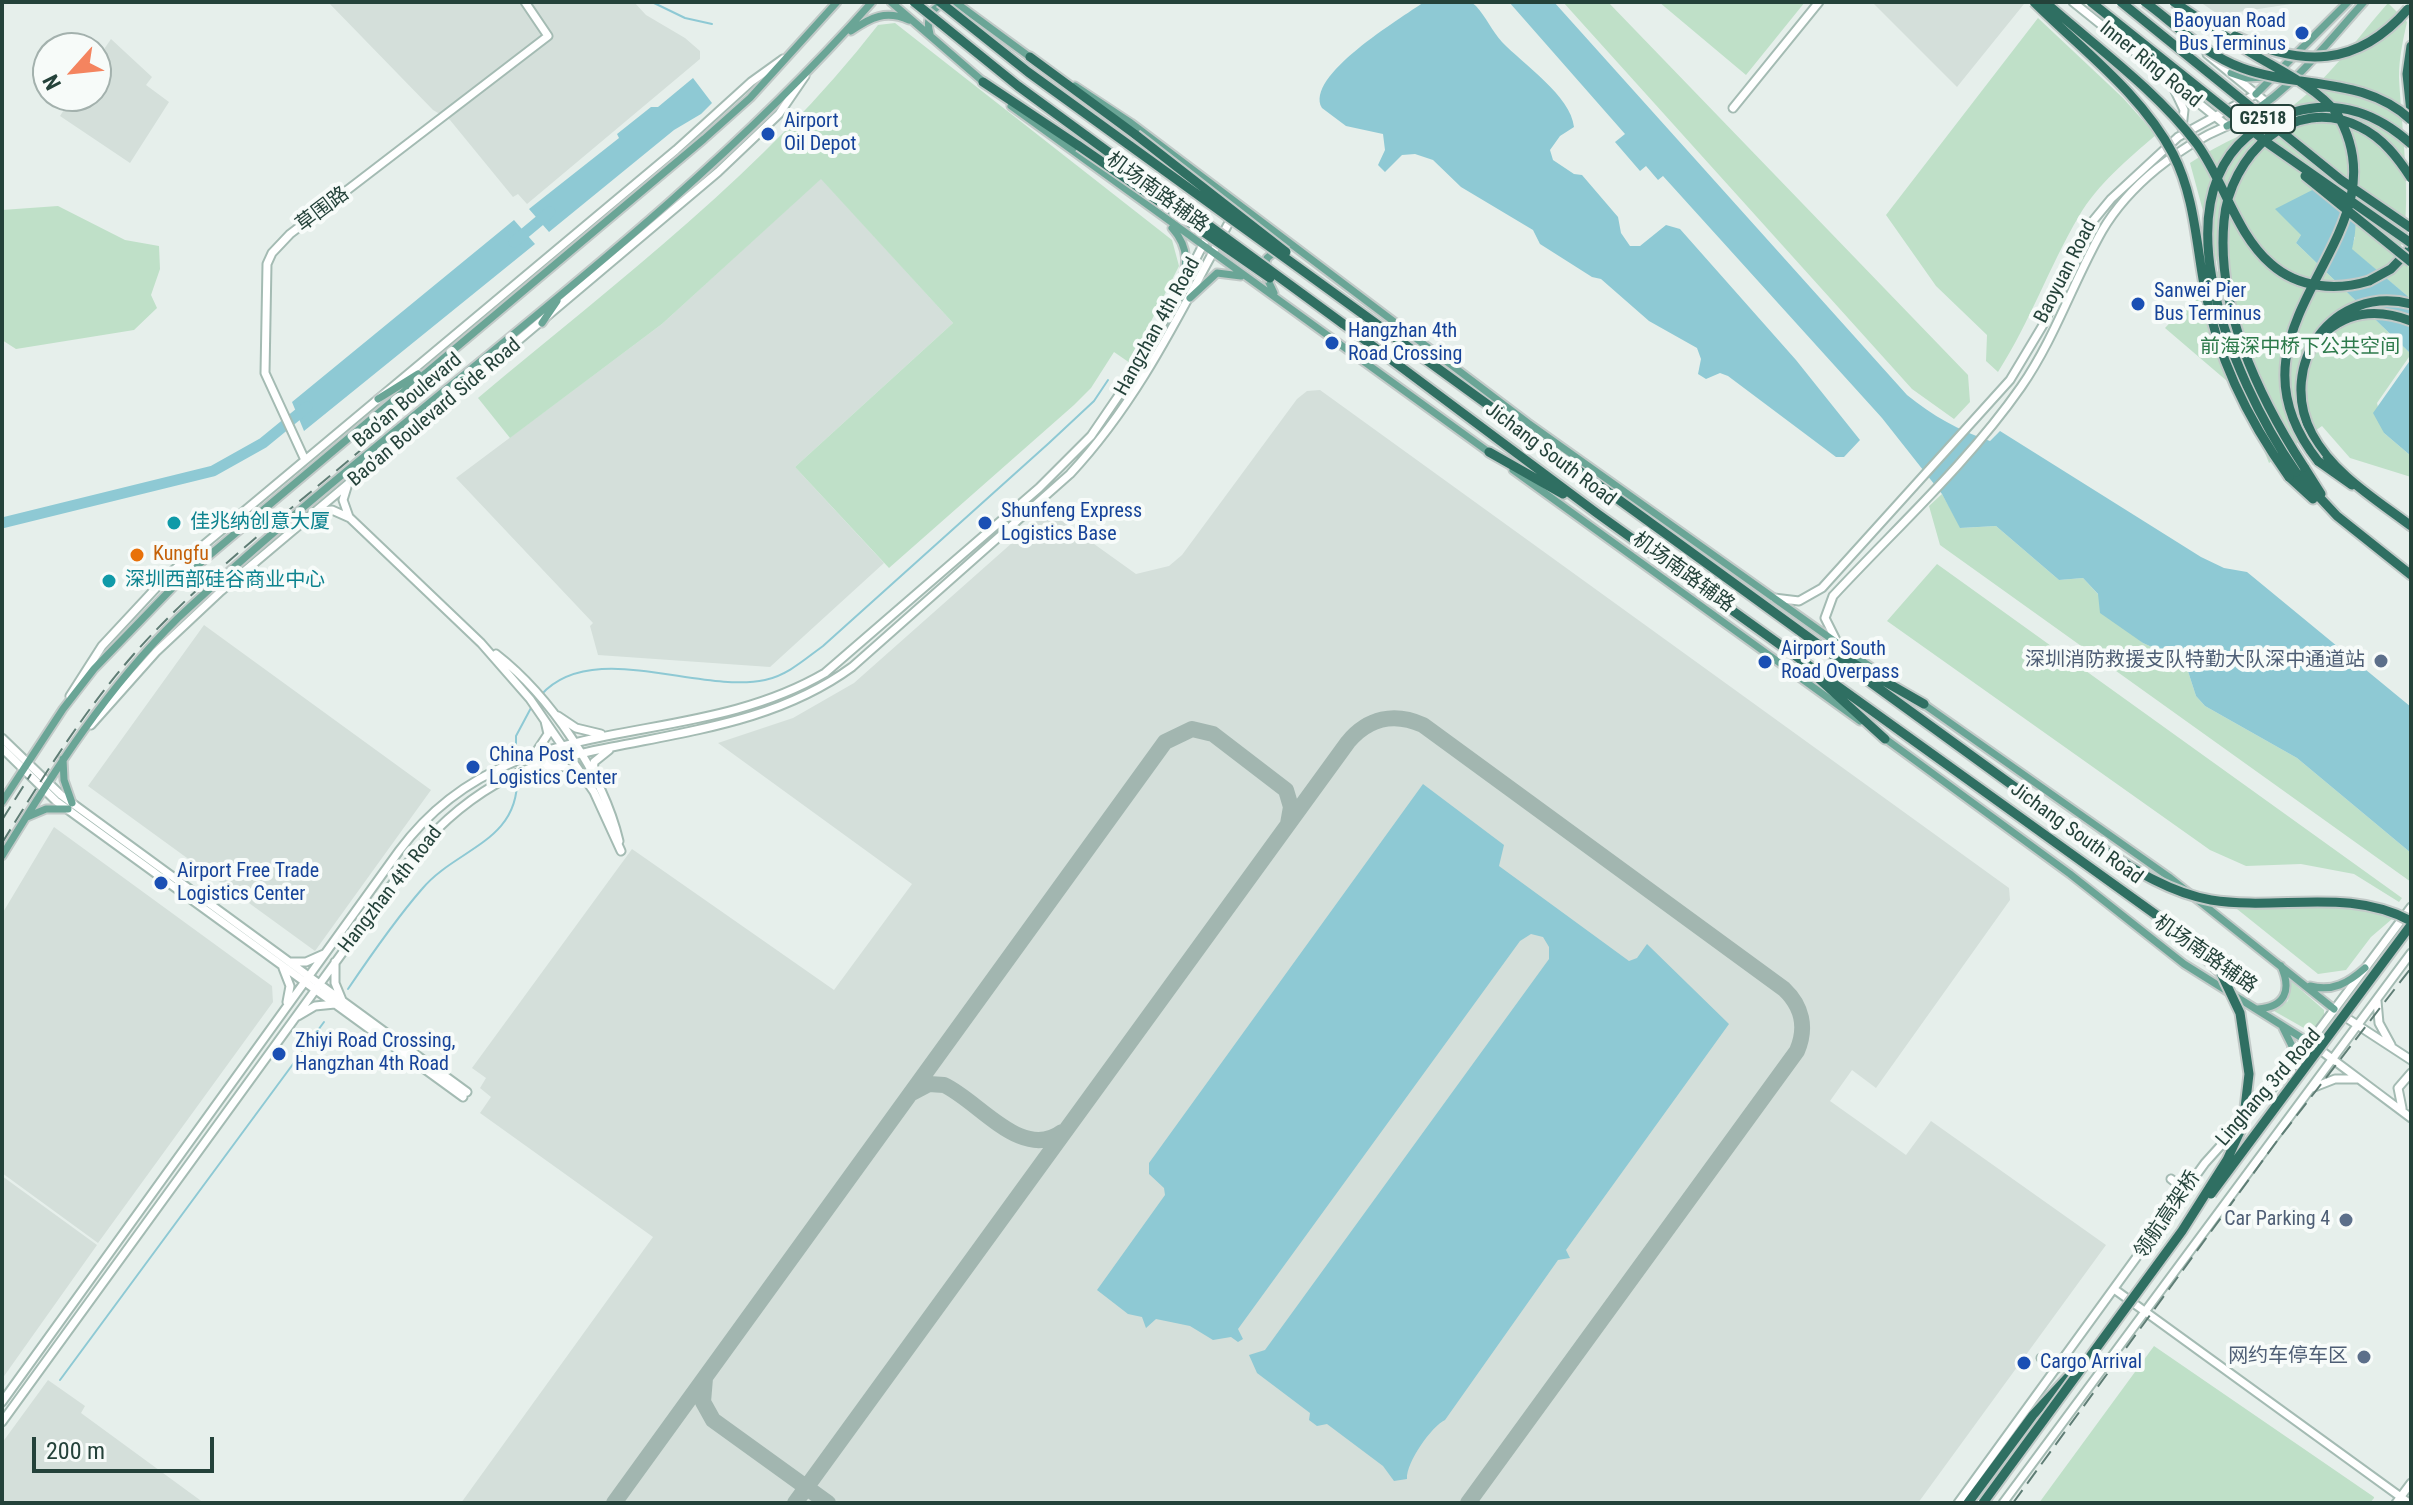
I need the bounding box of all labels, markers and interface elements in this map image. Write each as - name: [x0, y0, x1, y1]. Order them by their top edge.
- place label: Baoyuan Road Bus Terminus: [2174, 10, 2286, 57]
- street label: Inner Ring Road: [2094, 17, 2206, 113]
- marker: Baoyuan Road Bus Terminus: [2293, 24, 2311, 42]
- north arrow: [32, 32, 112, 112]
- text: N: [38, 71, 66, 94]
- road number: G2518: [2231, 105, 2295, 133]
- place label: Airport Oil Depot: [784, 110, 856, 157]
- marker: Airport Oil Depot: [759, 125, 777, 143]
- street label: 机场南路辅路: [1101, 148, 1213, 238]
- street label: 草围路: [292, 182, 354, 238]
- street label: Baoyuan Road: [2030, 216, 2102, 328]
- street label: Hangzhan 4th Road: [1110, 254, 1206, 400]
- place label: Sanwei Pier Bus Terminus: [2154, 280, 2261, 327]
- marker: Sanwei Pier Bus Terminus: [2129, 295, 2147, 313]
- place label: Hangzhan 4th Road Crossing: [1348, 320, 1462, 367]
- street label: Bao'an Boulevard Side Road: [344, 334, 526, 492]
- marker: Hangzhan 4th Road Crossing: [1323, 334, 1341, 352]
- park label: 前海深中桥下公共空间: [2200, 336, 2400, 360]
- street label: Bao'an Boulevard: [349, 349, 467, 453]
- street label: Jichang South Road: [1480, 398, 1620, 512]
- place label: Shunfeng Express Logistics Base: [1001, 500, 1142, 547]
- place label: 佳兆纳创意大厦: [190, 511, 330, 535]
- marker: 佳兆纳创意大厦: [165, 514, 183, 532]
- marker: Shunfeng Express Logistics Base: [976, 514, 994, 532]
- street label: 机场南路辅路: [1627, 528, 1739, 618]
- place label: Kungfu: [153, 543, 209, 567]
- marker: Kungfu: [128, 546, 146, 564]
- place label: 深圳西部硅谷商业中心: [125, 569, 325, 593]
- marker: 深圳西部硅谷商业中心: [100, 572, 118, 590]
- place label: Airport South Road Overpass: [1781, 638, 1899, 685]
- place label: 深圳消防救援支队特勤大队深中通道站: [2025, 649, 2365, 673]
- marker: 深圳消防救援支队特勤大队深中通道站: [2372, 652, 2390, 670]
- marker: Airport South Road Overpass: [1756, 653, 1774, 671]
- place label: China Post Logistics Center: [489, 744, 617, 791]
- marker: China Post Logistics Center: [464, 758, 482, 776]
- street label: Jichang South Road: [2005, 778, 2147, 890]
- street label: Hangzhan 4th Road: [334, 822, 448, 958]
- place label: Airport Free Trade Logistics Center: [177, 860, 319, 907]
- marker: Airport Free Trade Logistics Center: [152, 874, 170, 892]
- street label: 机场南路辅路: [2149, 911, 2261, 999]
- street label: Linghang 3rd Road: [2212, 1024, 2326, 1152]
- place label: Zhiyi Road Crossing, Hangzhan 4th Road: [295, 1030, 456, 1077]
- marker: Zhiyi Road Crossing, Hangzhan 4th Road: [270, 1045, 288, 1063]
- street label: 领航高架桥: [2130, 1167, 2206, 1263]
- place label: Car Parking 4: [2224, 1208, 2330, 1232]
- marker: Car Parking 4: [2337, 1211, 2355, 1229]
- place label: 网约车停车区: [2228, 1345, 2348, 1369]
- marker: 网约车停车区: [2355, 1348, 2373, 1366]
- place label: Cargo Arrival: [2040, 1351, 2142, 1375]
- marker: Cargo Arrival: [2015, 1354, 2033, 1372]
- scale bar: [36, 1421, 218, 1471]
- text: 200 m: [46, 1437, 105, 1465]

